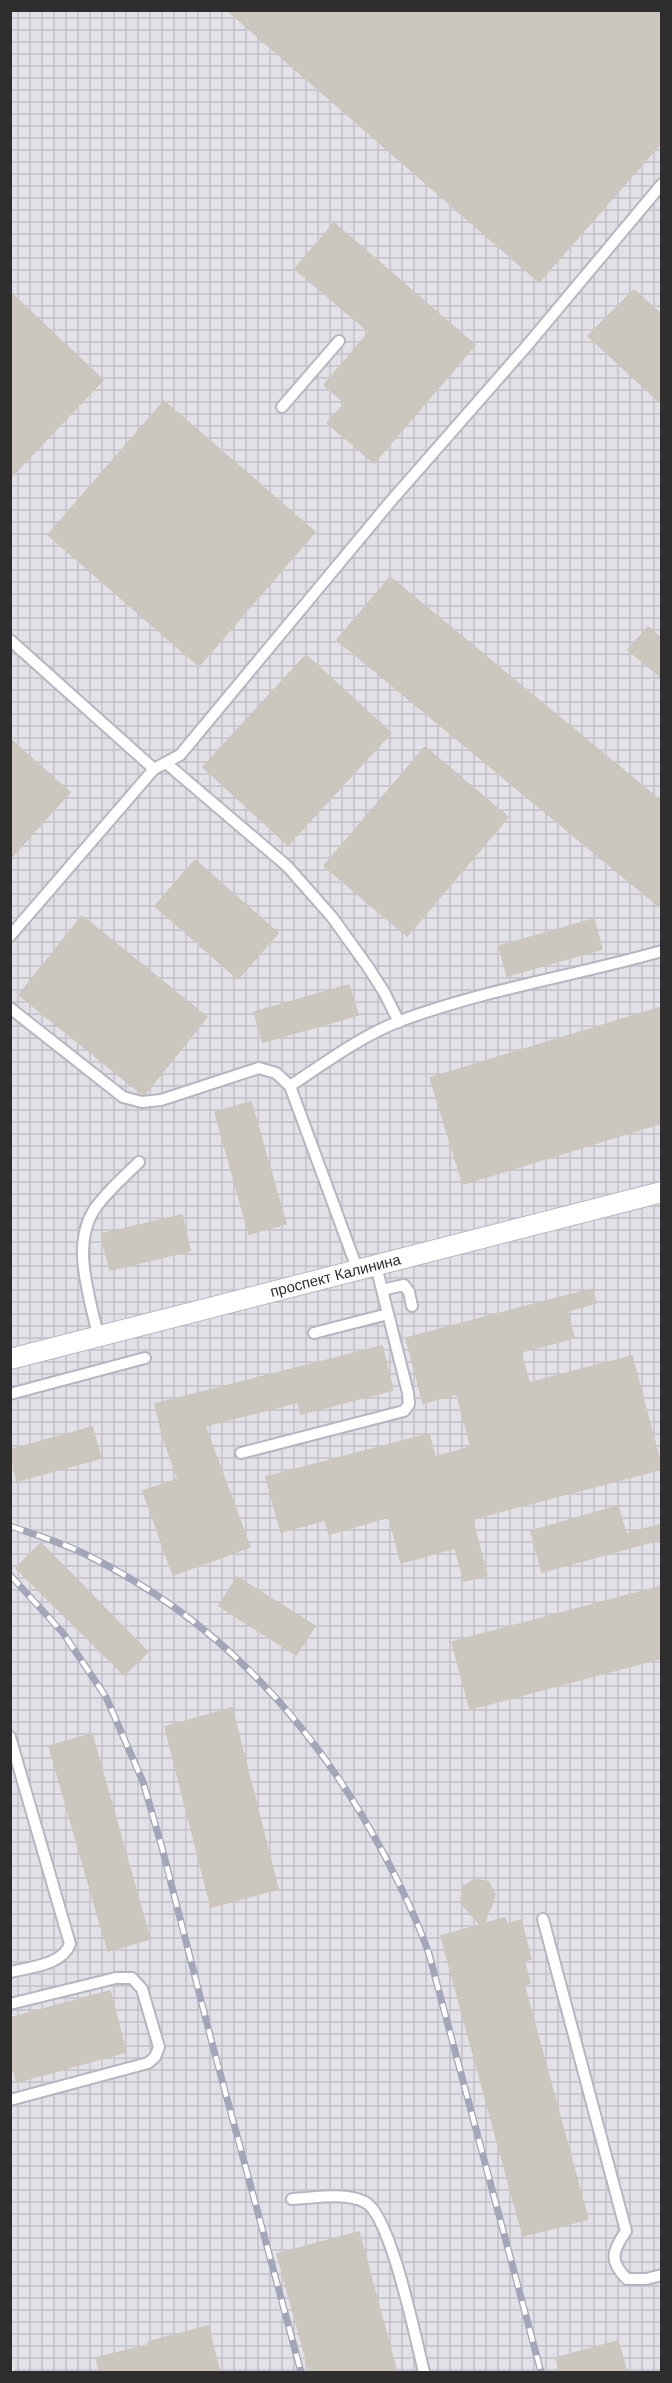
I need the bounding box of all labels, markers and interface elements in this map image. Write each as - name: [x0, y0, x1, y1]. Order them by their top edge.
- street label: проспект Калинина: [268, 1250, 403, 1300]

